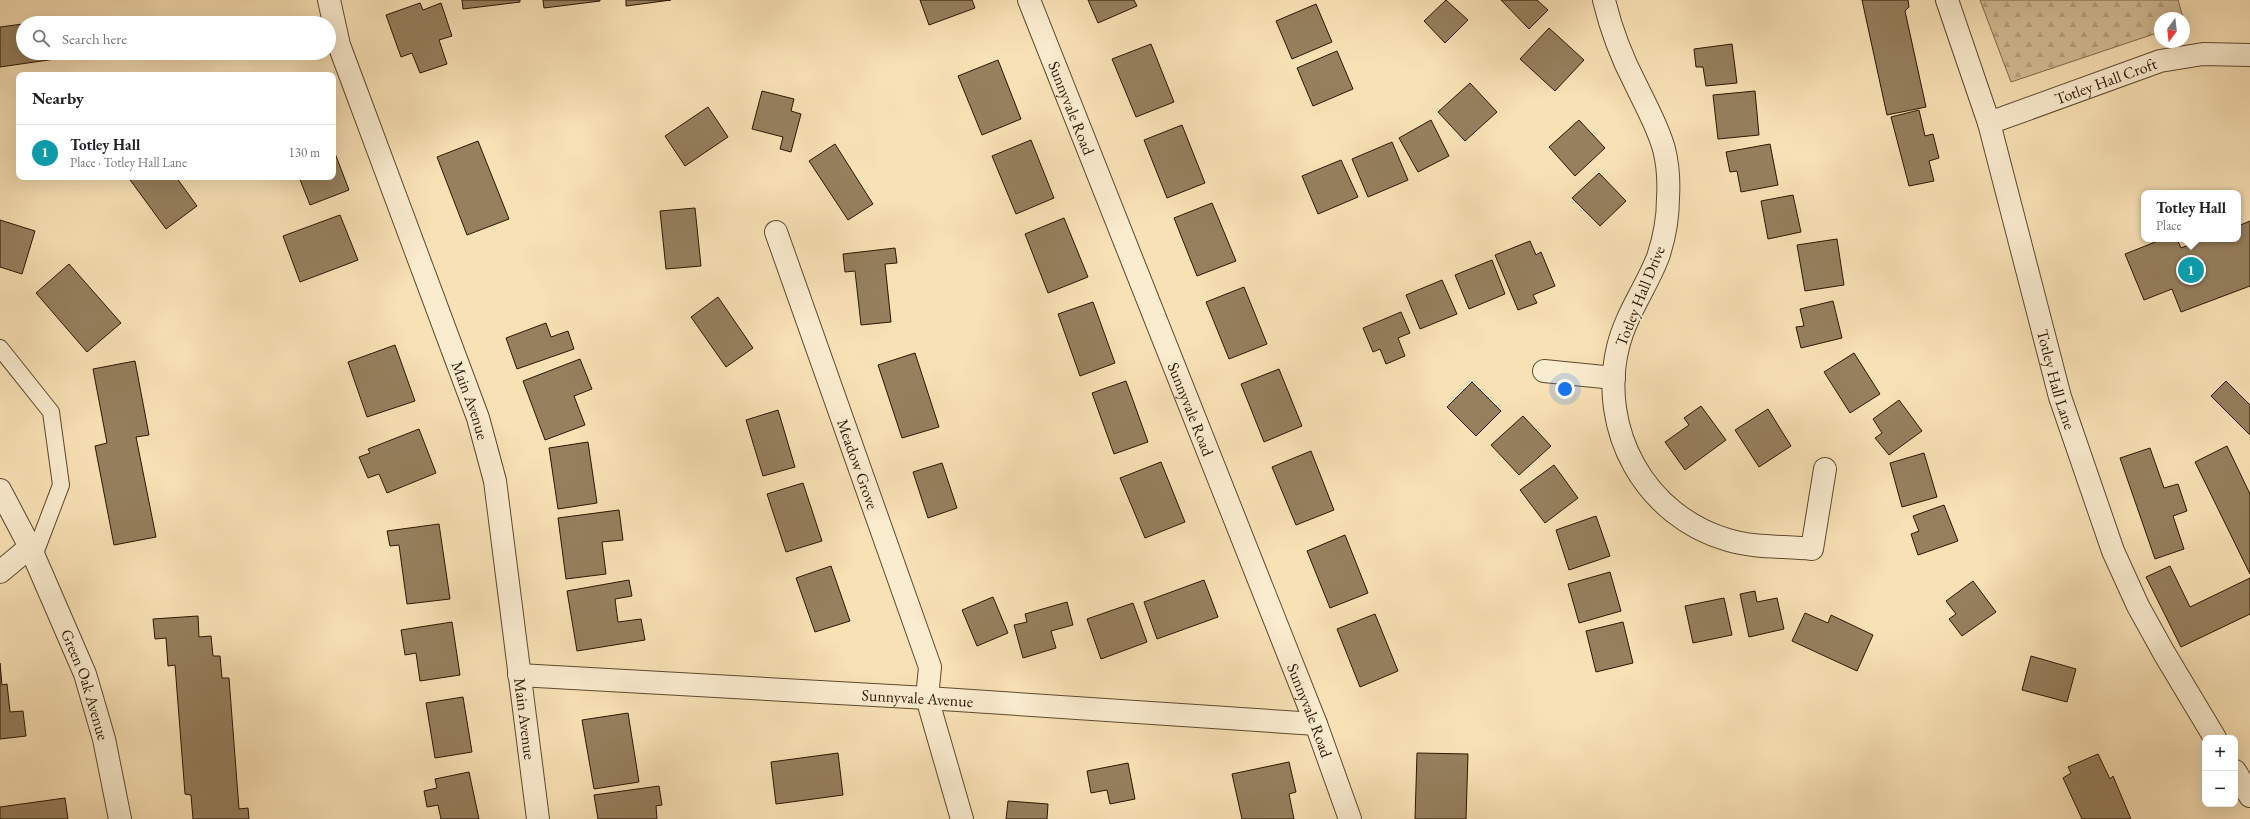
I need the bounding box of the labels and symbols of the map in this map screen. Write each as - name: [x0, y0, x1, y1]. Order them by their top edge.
- north arrow: [2154, 12, 2190, 48]
- street label: Totley Hall Croft: [2052, 53, 2160, 109]
- street label: Sunnyvale Road: [1044, 58, 1100, 159]
- street label: Totley Hall Drive: [1610, 243, 1670, 349]
- pin: 1: [2178, 255, 2204, 285]
- street label: Totley Hall Lane: [2032, 327, 2081, 432]
- street label: Main Avenue: [447, 358, 494, 442]
- street label: Sunnyvale Road: [1163, 359, 1220, 460]
- your location: [1555, 379, 1575, 399]
- street label: Meadow Grove: [832, 416, 884, 512]
- street label: Green Oak Avenue: [56, 626, 114, 743]
- street label: Sunnyvale Road: [1283, 660, 1338, 761]
- street label: Main Avenue: [510, 677, 541, 761]
- street label: Sunnyvale Avenue: [861, 684, 974, 712]

